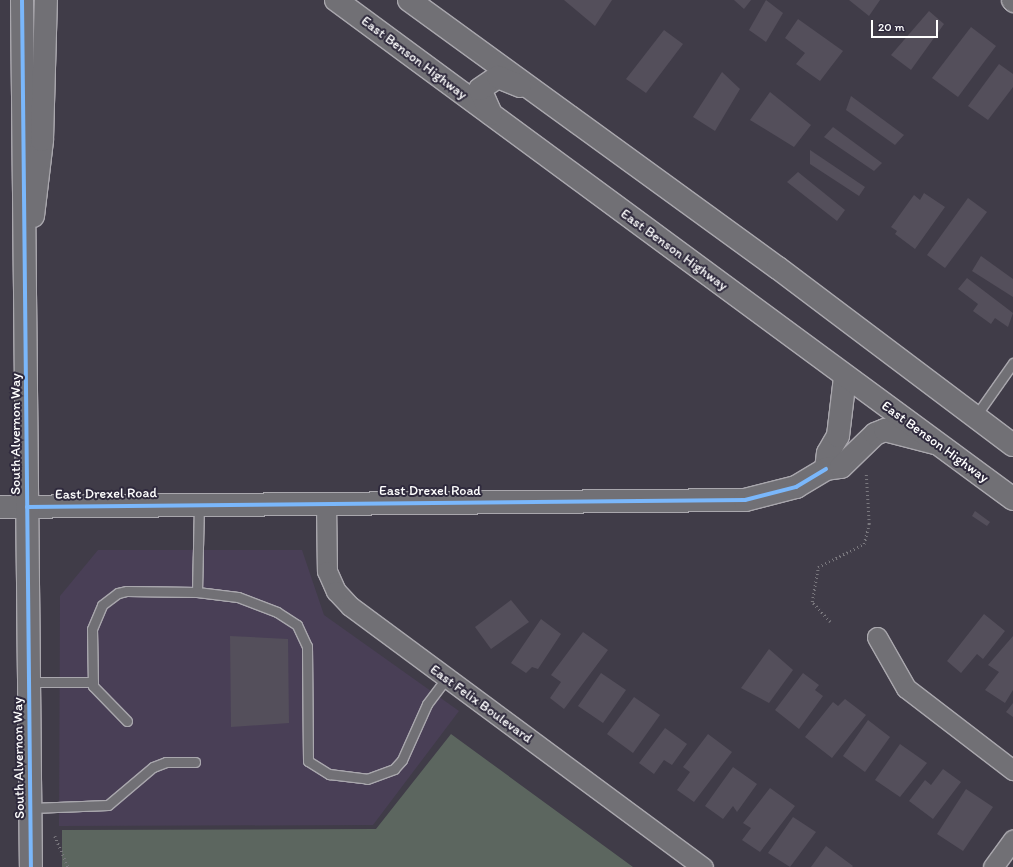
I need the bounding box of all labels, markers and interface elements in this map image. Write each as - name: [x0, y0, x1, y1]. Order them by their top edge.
- scale bar: [873, 12, 940, 38]
- street label: East Benson Highway: [358, 13, 470, 103]
- text: 20 m: [878, 20, 905, 34]
- street label: East Benson Highway: [617, 205, 731, 295]
- street label: South Alvernon Way: [8, 374, 24, 494]
- street label: East Benson Highway: [878, 397, 992, 487]
- street label: East Drexel Road: [379, 483, 481, 499]
- street label: East Drexel Road: [55, 485, 157, 503]
- street label: East Felix Boulevard: [427, 661, 535, 747]
- street label: South Alvernon Way: [10, 698, 28, 818]

